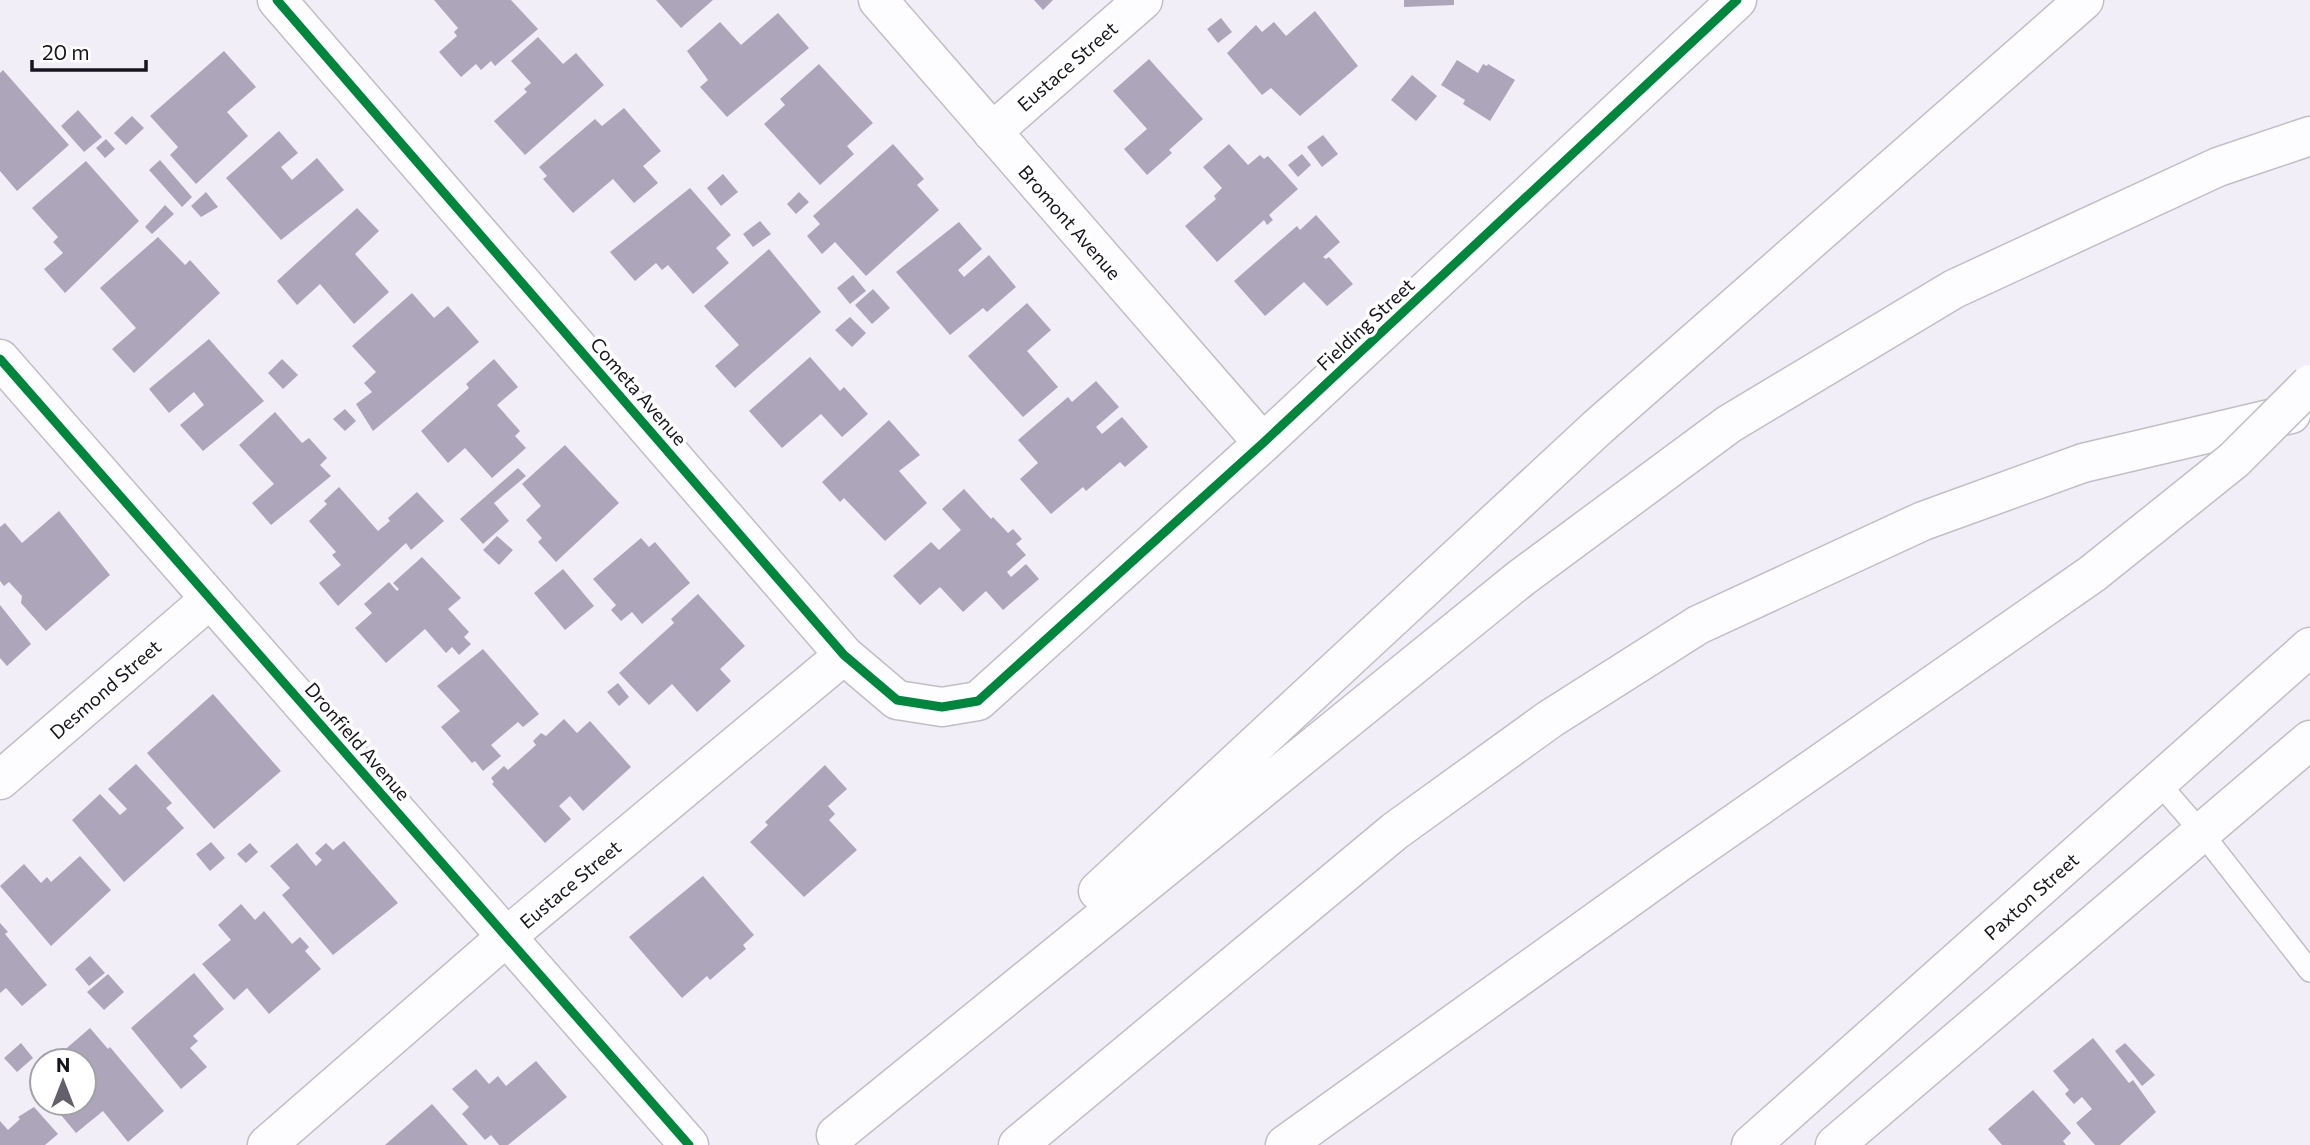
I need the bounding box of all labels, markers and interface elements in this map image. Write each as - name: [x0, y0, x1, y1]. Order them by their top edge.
- street label: Eustace Street: [1012, 16, 1122, 116]
- scale bar: [32, 28, 145, 72]
- text: 20 m: [42, 39, 90, 64]
- street label: Bromont Avenue: [1014, 160, 1126, 284]
- street label: Fielding Street: [1311, 273, 1419, 375]
- street label: Cometa Avenue: [586, 332, 692, 450]
- street label: Desmond Street: [45, 634, 165, 744]
- street label: Dronfield Avenue: [301, 677, 415, 805]
- street label: Eustace Street: [515, 835, 625, 933]
- street label: Paxton Street: [1979, 847, 2083, 944]
- north arrow: [28, 1047, 98, 1117]
- text: N: [56, 1053, 70, 1076]

